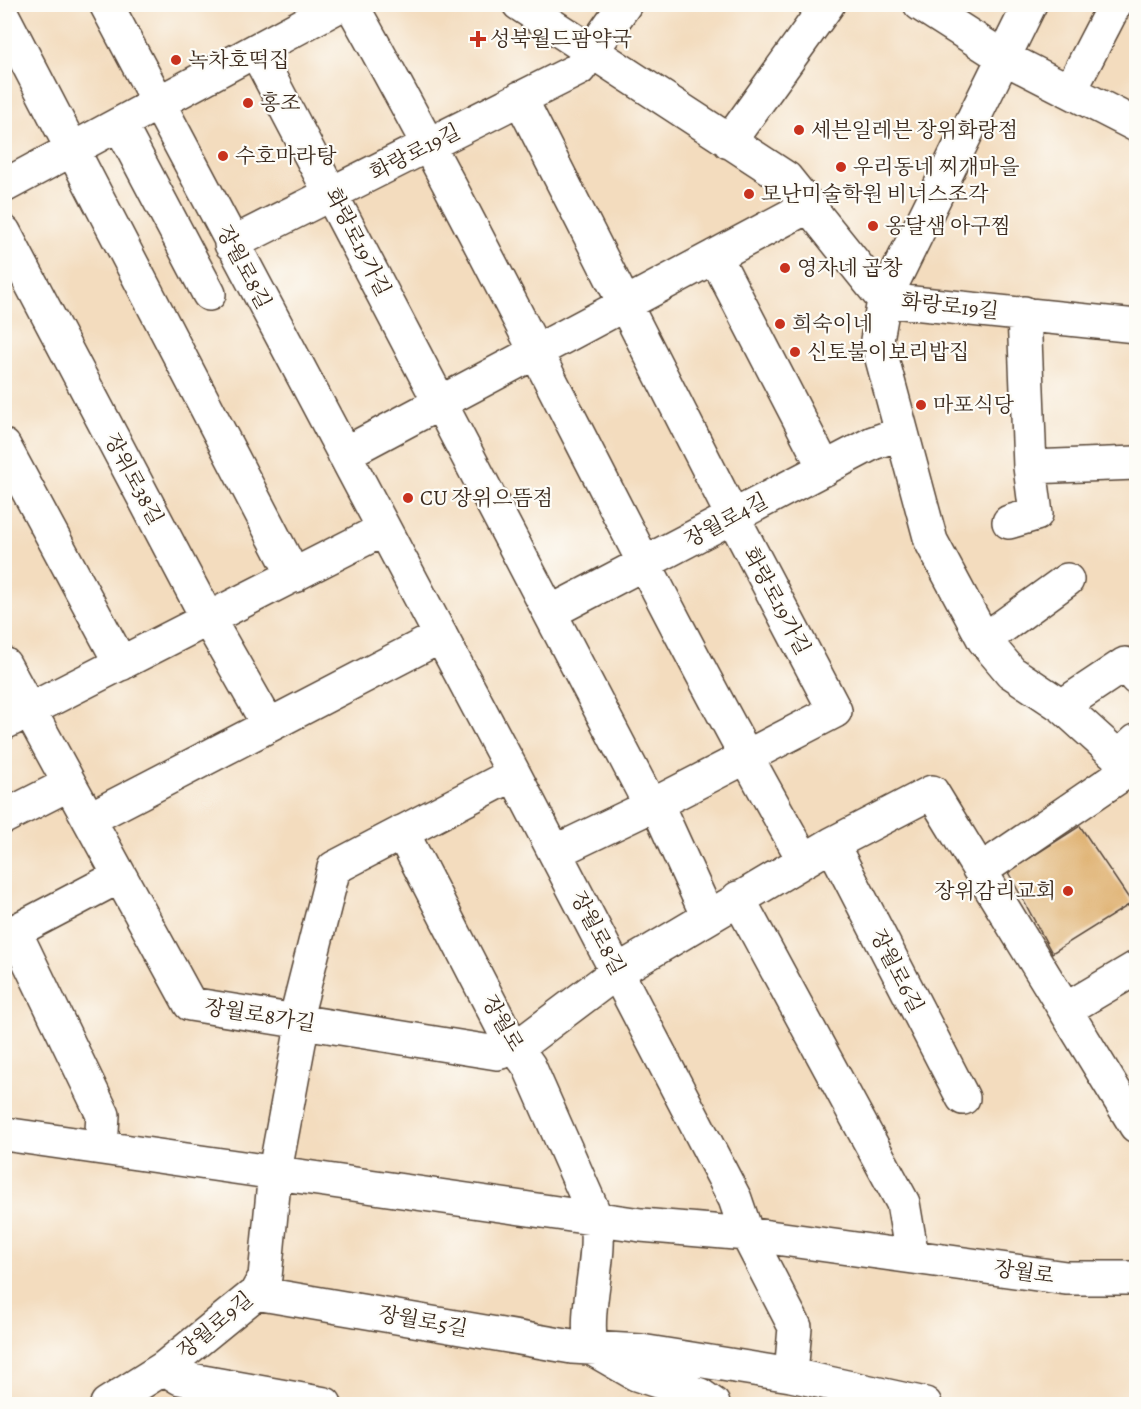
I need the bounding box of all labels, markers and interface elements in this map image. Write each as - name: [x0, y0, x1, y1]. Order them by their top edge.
- place label: 성북월드팜약국: [490, 25, 632, 53]
- marker: 성북월드팜약국: [471, 32, 485, 46]
- place label: 녹차호떡집: [188, 46, 289, 74]
- marker: 녹차호떡집: [169, 53, 183, 67]
- place label: 홍조: [260, 89, 301, 117]
- marker: 홍조: [241, 96, 255, 110]
- place label: 세븐일레븐 장위화랑점: [811, 116, 1018, 144]
- street label: 화랑로19길: [365, 117, 465, 187]
- marker: 세븐일레븐 장위화랑점: [792, 123, 806, 137]
- place label: 수호마라탕: [235, 142, 337, 170]
- marker: 수호마라탕: [216, 149, 230, 163]
- place label: 우리동네 찌개마을: [853, 153, 1019, 181]
- marker: 우리동네 찌개마을: [834, 160, 848, 174]
- place label: 모난미술학원 비너스조각: [761, 180, 989, 208]
- street label: 화랑로19가길: [319, 183, 397, 301]
- marker: 모난미술학원 비너스조각: [742, 187, 756, 201]
- place label: 옹달샘 아구찜: [885, 212, 1011, 240]
- marker: 옹달샘 아구찜: [866, 219, 880, 233]
- street label: 장월로8길: [210, 220, 278, 314]
- place label: 영자네 곱창: [797, 254, 903, 282]
- marker: 영자네 곱창: [778, 261, 792, 275]
- street label: 화랑로19길: [900, 287, 1000, 325]
- place label: 희숙이네: [792, 310, 873, 338]
- marker: 희숙이네: [773, 317, 787, 331]
- place label: 신토불이보리밥집: [807, 338, 969, 366]
- marker: 신토불이보리밥집: [788, 345, 802, 359]
- place label: 마포식당: [933, 391, 1015, 419]
- marker: 마포식당: [914, 398, 928, 412]
- street label: 장위로38길: [98, 428, 170, 530]
- place label: CU 장위으뜸점: [420, 484, 553, 512]
- street label: 장월로4길: [679, 486, 773, 554]
- marker: CU 장위으뜸점: [401, 491, 415, 505]
- street label: 화랑로19가길: [737, 542, 817, 660]
- place label: 장위감리교회: [934, 877, 1056, 905]
- marker: 장위감리교회: [1061, 884, 1075, 898]
- street label: 장월로8길: [564, 886, 632, 980]
- street label: 장월로6길: [864, 924, 930, 1018]
- street label: 장월로: [476, 990, 530, 1056]
- street label: 장월로8가길: [203, 992, 317, 1038]
- street label: 장월로: [992, 1254, 1056, 1290]
- street label: 장월로9길: [171, 1285, 259, 1365]
- street label: 장월로5길: [376, 1299, 470, 1343]

